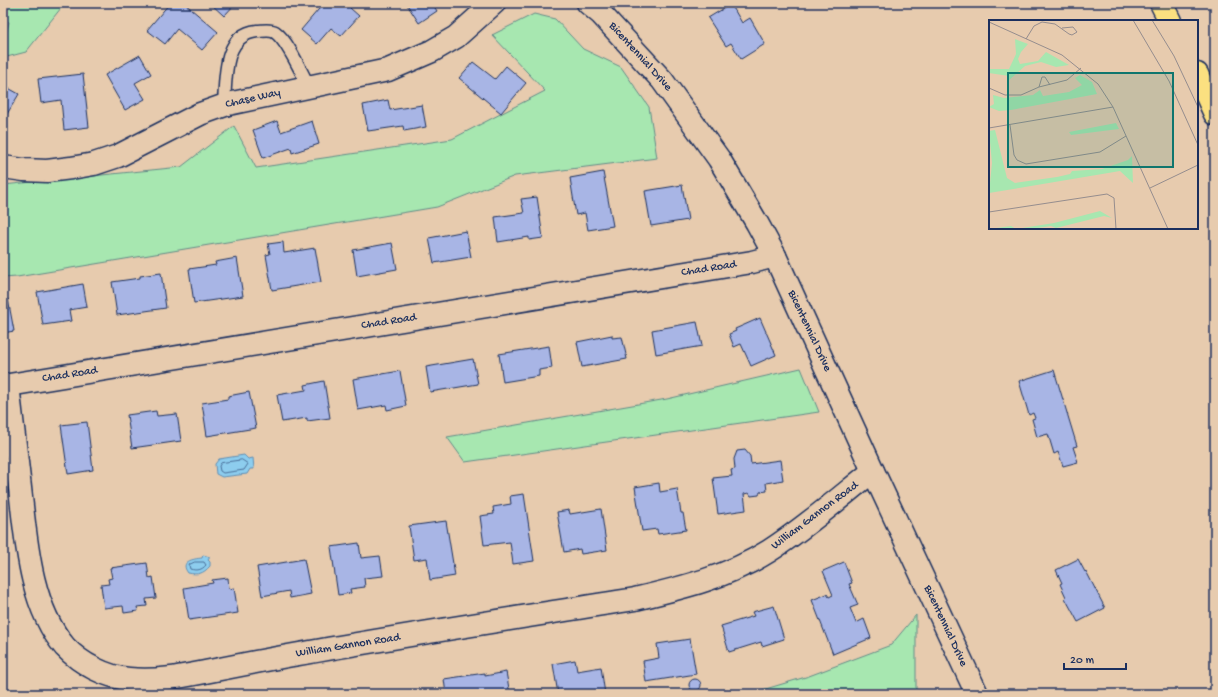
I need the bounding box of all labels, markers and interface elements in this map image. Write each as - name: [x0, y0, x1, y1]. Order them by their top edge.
- street label: Bicentennial Drive: [605, 19, 675, 95]
- inset map: [989, 20, 1198, 229]
- street label: Chase Way: [224, 86, 282, 112]
- street label: Chad Road: [680, 258, 739, 280]
- street label: Bicentennial Drive: [784, 287, 834, 375]
- street label: Chad Road: [360, 311, 419, 333]
- street label: Chad Road: [41, 364, 100, 386]
- street label: William Gannon Road: [769, 478, 862, 553]
- street label: Bicentennial Drive: [920, 582, 970, 670]
- street label: William Gannon Road: [295, 631, 402, 661]
- scale bar: [1064, 645, 1126, 671]
- text: 20 m: [1070, 654, 1095, 668]

